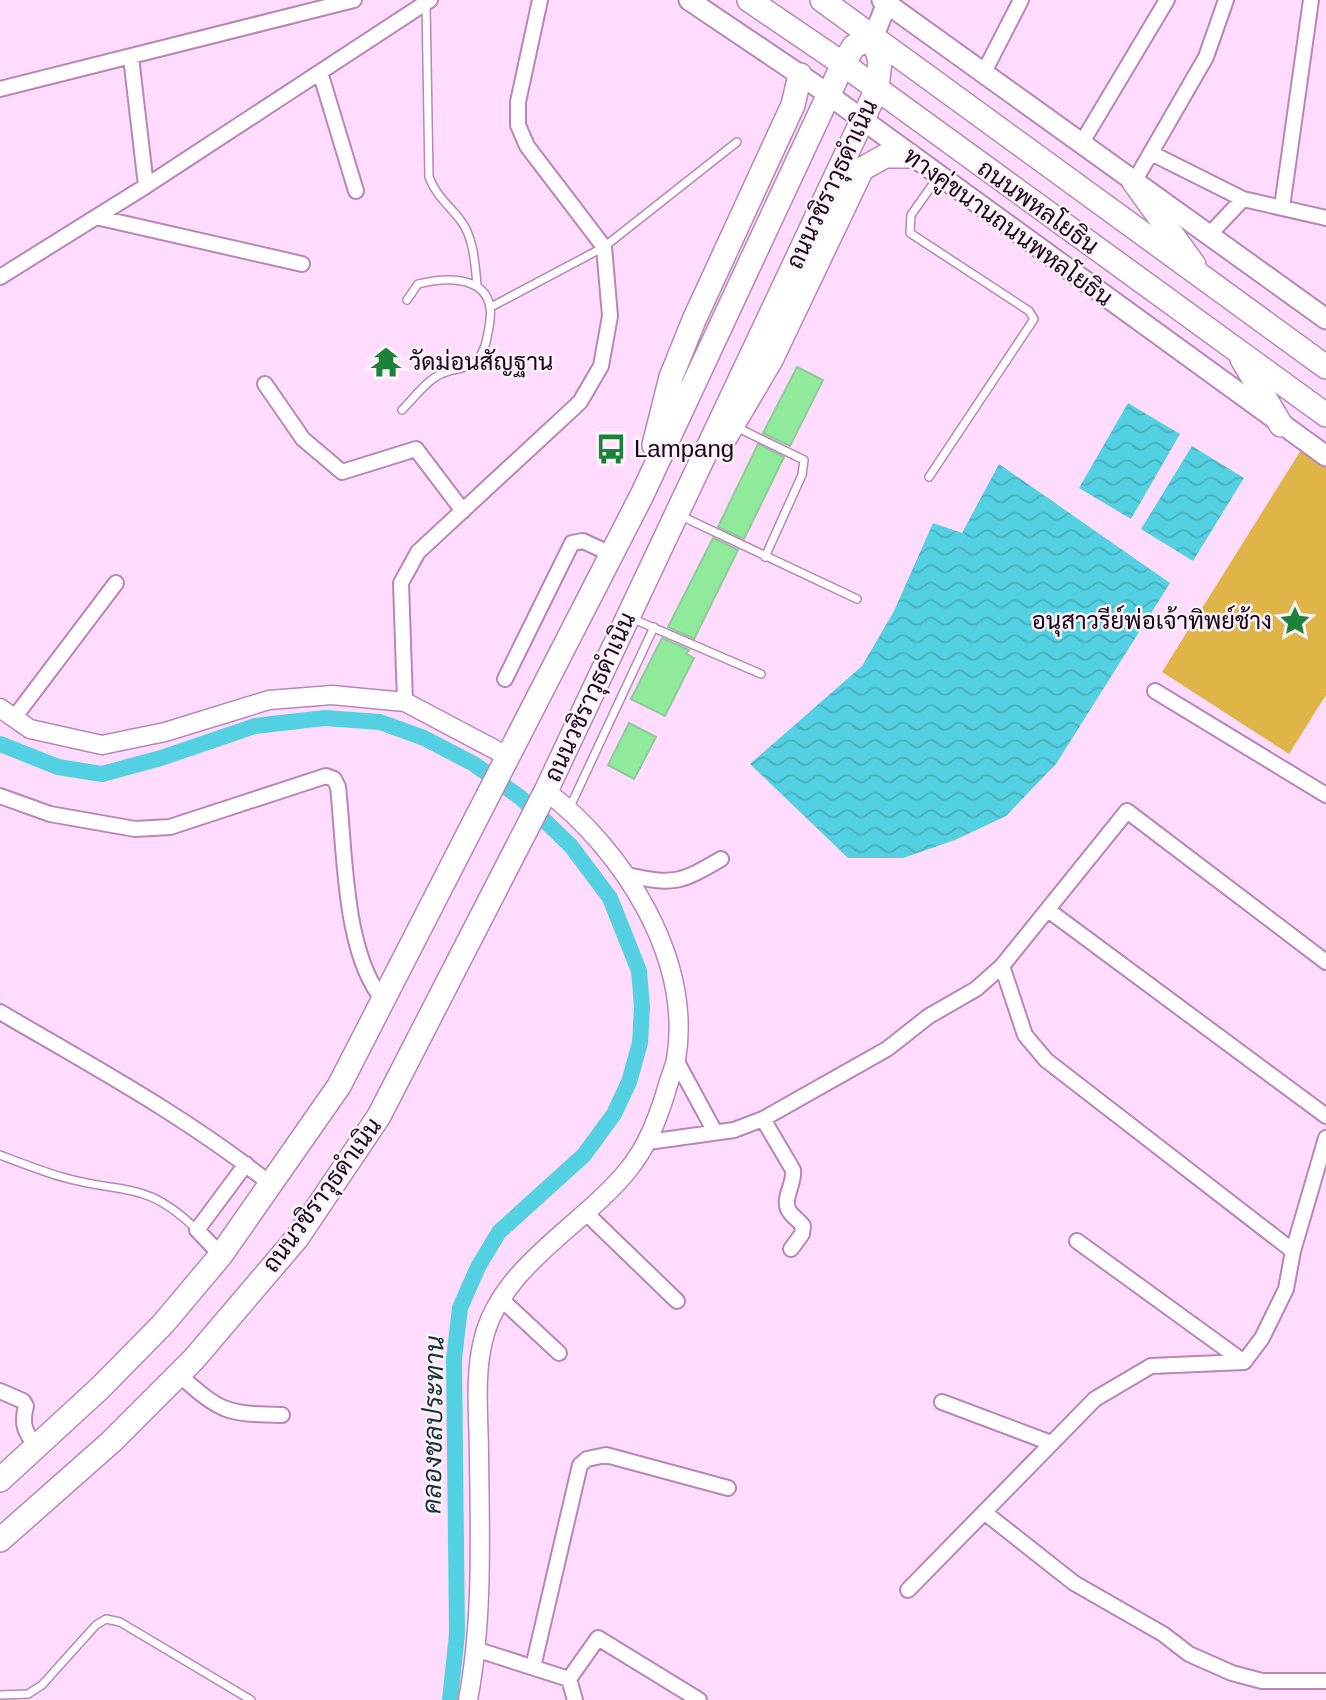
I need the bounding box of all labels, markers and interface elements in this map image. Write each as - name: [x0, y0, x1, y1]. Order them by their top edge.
- street label: ถนนวชิราวุธดำเนิน: [780, 95, 885, 274]
- street label: ทางคู่ขนานถนนพหลโยธิน: [896, 140, 1119, 315]
- street label: ถนนพหลโยธิน: [973, 152, 1105, 259]
- temple icon: วัดม่อนสัญฐาน: [369, 345, 403, 379]
- place label: วัดม่อนสัญฐาน: [409, 348, 553, 378]
- bus stop icon: Lampang: [594, 432, 628, 466]
- place label: Lampang: [634, 435, 734, 462]
- place icon: อนุสาวรีย์พ่อเจ้าทิพย์ช้าง: [1278, 604, 1312, 638]
- place label: อนุสาวรีย์พ่อเจ้าทิพย์ช้าง: [1032, 605, 1272, 637]
- street label: ถนนวชิราวุธดำเนิน: [538, 608, 643, 787]
- street label: ถนนวชิราวุธดำเนิน: [257, 1112, 389, 1279]
- water label: คลองชลประทาน: [416, 1335, 450, 1514]

